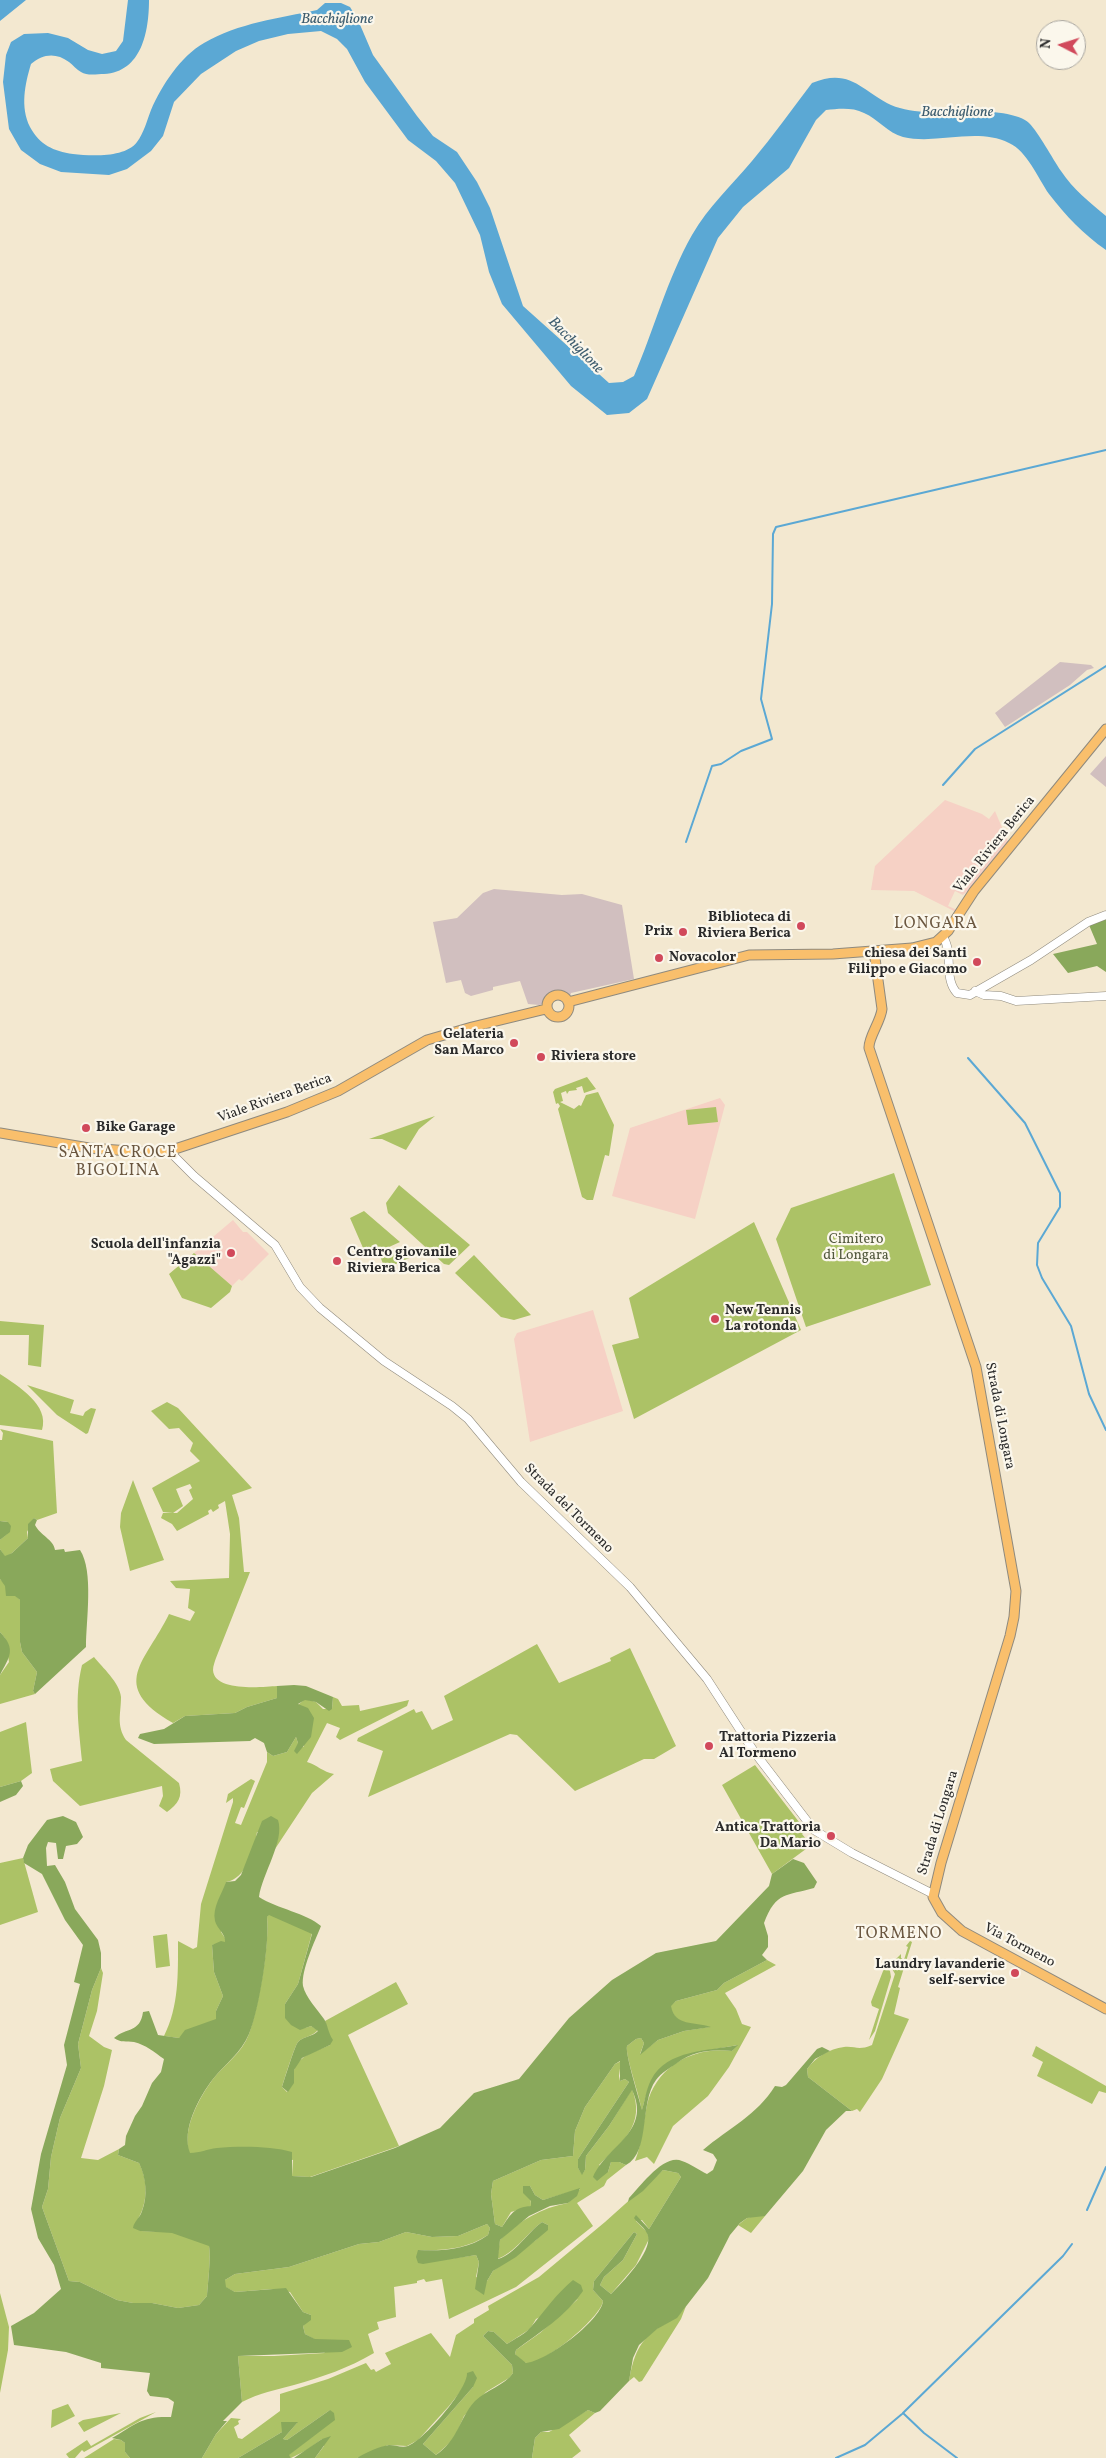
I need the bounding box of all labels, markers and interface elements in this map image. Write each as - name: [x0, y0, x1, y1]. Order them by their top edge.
- water label: Bacchiglione: [301, 11, 373, 29]
- north arrow: [1036, 20, 1086, 70]
- text: N: [1037, 38, 1056, 50]
- water label: Bacchiglione: [921, 104, 993, 122]
- water label: Bacchiglione: [543, 314, 607, 378]
- street label: Viale Riviera Berica: [951, 793, 1039, 897]
- place label: Biblioteca di Riviera Berica: [697, 910, 791, 942]
- district label: LONGARA: [893, 915, 979, 935]
- marker: Biblioteca di Riviera Berica: [795, 920, 807, 932]
- place label: Prix: [645, 924, 673, 940]
- marker: Prix: [677, 926, 689, 938]
- place label: chiesa dei Santi Filippo e Giacomo: [848, 946, 967, 979]
- place label: Novacolor: [669, 950, 736, 966]
- marker: Novacolor: [653, 952, 665, 964]
- marker: chiesa dei Santi Filippo e Giacomo: [971, 956, 983, 968]
- place label: Gelateria San Marco: [434, 1027, 504, 1060]
- marker: Gelateria San Marco: [508, 1037, 520, 1049]
- place label: Riviera store: [551, 1049, 636, 1065]
- marker: Riviera store: [535, 1051, 547, 1063]
- street label: Viale Riviera Berica: [216, 1071, 334, 1127]
- place label: Bike Garage: [96, 1120, 175, 1136]
- marker: Bike Garage: [80, 1122, 92, 1134]
- district label: SANTA CROCE BIGOLINA: [57, 1144, 179, 1182]
- park label: Cimitero di Longara: [823, 1232, 889, 1264]
- place label: Scuola dell'infanzia "Agazzi": [91, 1237, 221, 1270]
- place label: Centro giovanile Riviera Berica: [347, 1245, 457, 1278]
- marker: Scuola dell'infanzia "Agazzi": [225, 1247, 237, 1259]
- marker: Centro giovanile Riviera Berica: [331, 1255, 343, 1267]
- place label: New Tennis La rotonda: [725, 1303, 801, 1335]
- marker: New Tennis La rotonda: [709, 1313, 721, 1325]
- street label: Strada di Longara: [980, 1361, 1018, 1471]
- street label: Strada del Tormeno: [520, 1461, 616, 1557]
- place label: Trattoria Pizzeria Al Tormeno: [719, 1730, 836, 1762]
- marker: Trattoria Pizzeria Al Tormeno: [703, 1740, 715, 1752]
- street label: Strada di Longara: [915, 1769, 963, 1877]
- place label: Antica Trattoria Da Mario: [715, 1820, 821, 1852]
- marker: Antica Trattoria Da Mario: [825, 1830, 837, 1842]
- street label: Via Tormeno: [981, 1920, 1057, 1972]
- district label: TORMENO: [855, 1925, 943, 1945]
- place label: Laundry lavanderie self-service: [875, 1957, 1005, 1990]
- marker: Laundry lavanderie self-service: [1009, 1967, 1021, 1979]

